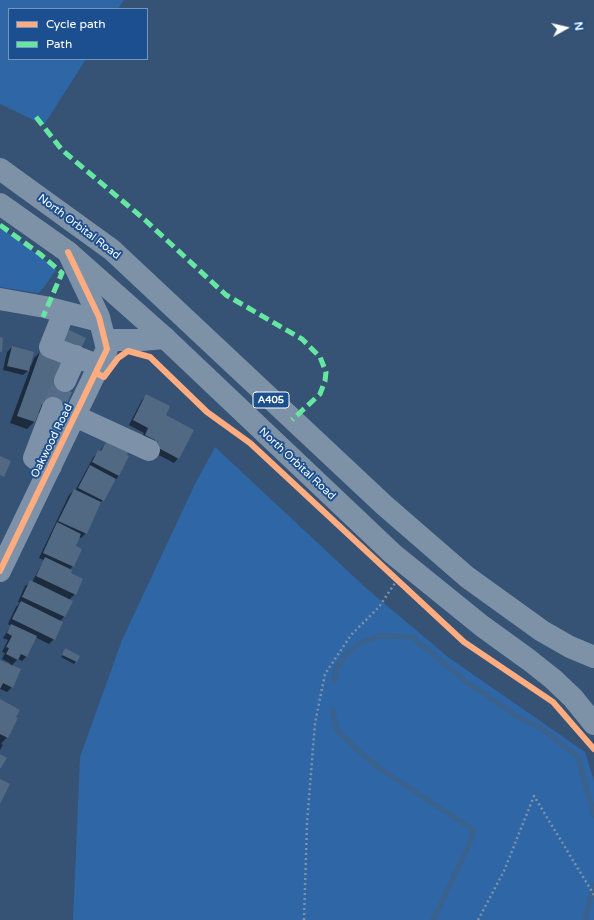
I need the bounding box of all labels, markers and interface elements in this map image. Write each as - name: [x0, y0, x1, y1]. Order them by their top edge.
- legend: [8, 8, 148, 60]
- north arrow: [546, 8, 586, 48]
- text: Cycle path: [46, 17, 105, 31]
- text: N: [571, 21, 585, 32]
- text: Path: [46, 37, 72, 51]
- street label: North Orbital Road: [35, 192, 123, 262]
- road number: A405: [253, 392, 289, 408]
- street label: Oakwood Road: [28, 402, 76, 480]
- street label: North Orbital Road: [256, 425, 338, 503]

